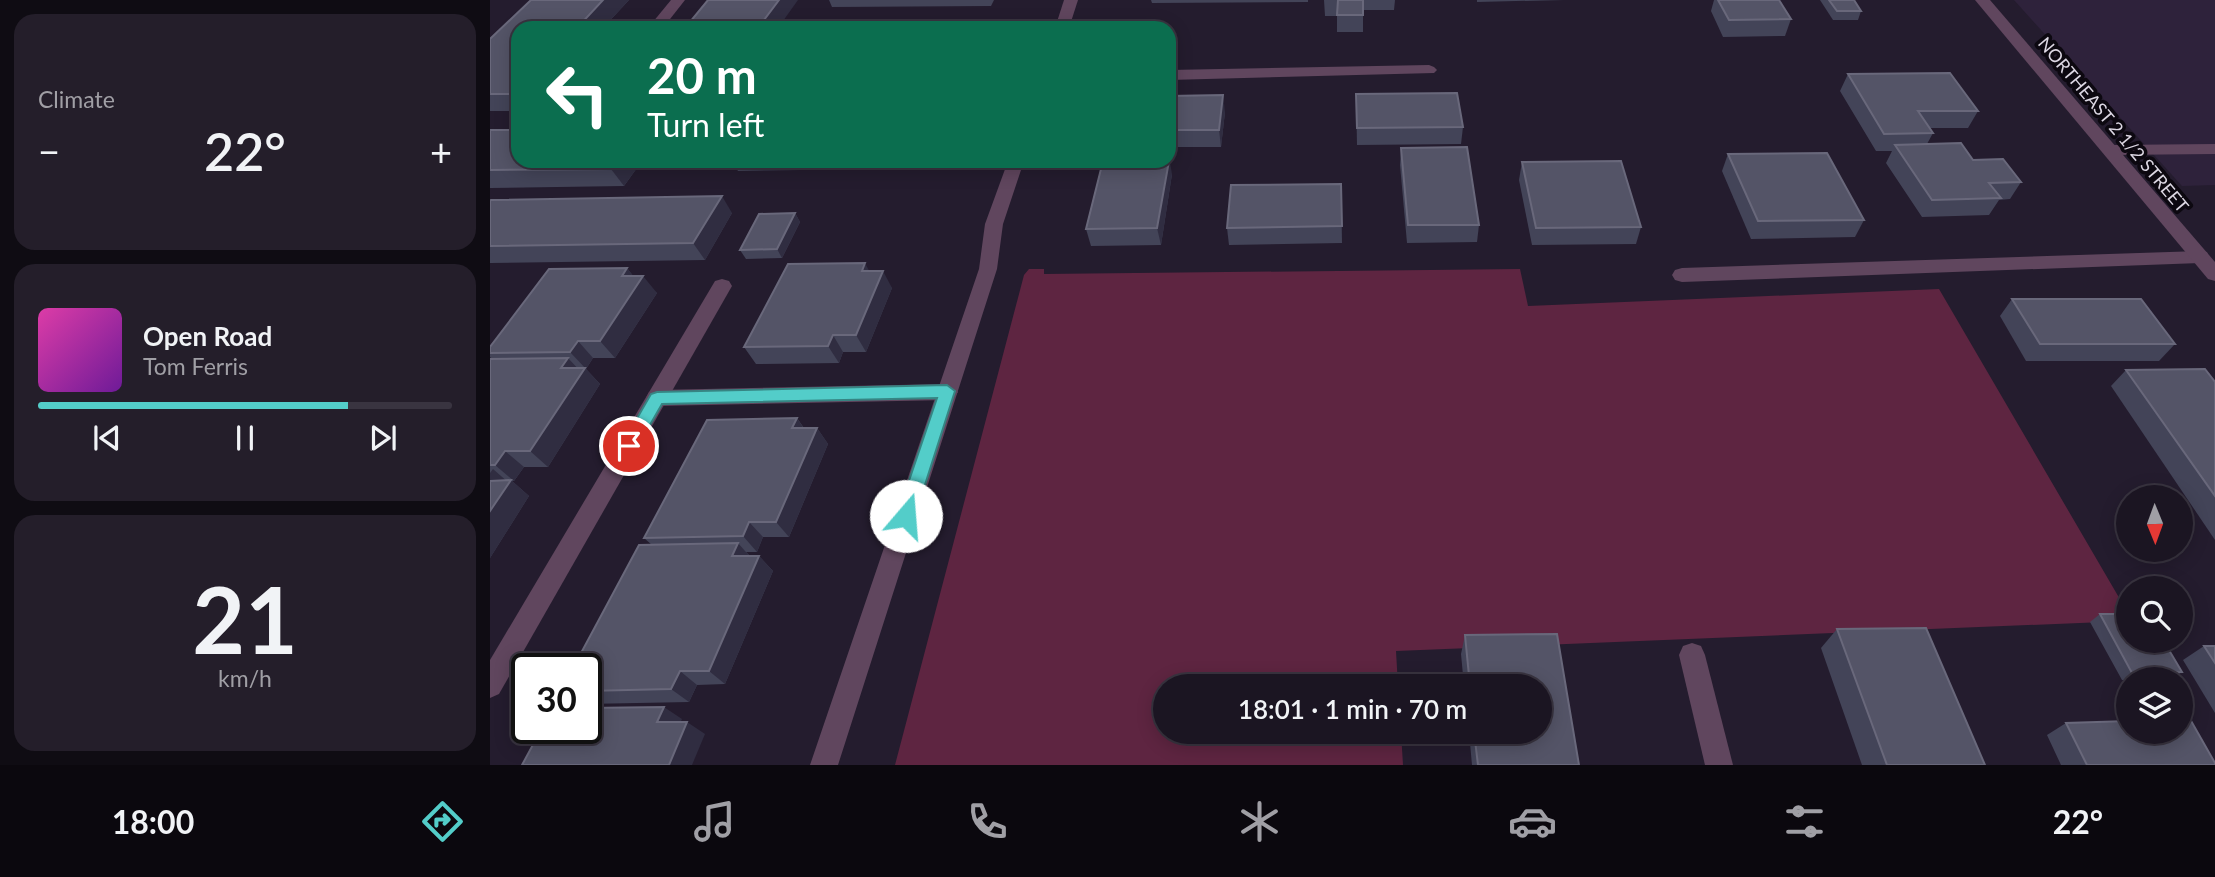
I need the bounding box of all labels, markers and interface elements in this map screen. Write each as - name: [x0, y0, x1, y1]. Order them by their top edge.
- street label: NORTHEAST 2 1/2 STREET: [2034, 32, 2194, 217]
- text: 20 m: [647, 46, 757, 104]
- icon: left: [532, 49, 623, 140]
- text: Climate: [38, 85, 115, 113]
- text: Turn left: [647, 105, 764, 144]
- text: 22°: [204, 120, 286, 182]
- text: −: [38, 128, 60, 174]
- text: +: [430, 128, 452, 174]
- text: Open Road: [143, 320, 272, 352]
- text: Tom Ferris: [143, 352, 248, 380]
- pin: [599, 416, 659, 476]
- icon: previous: [88, 419, 126, 457]
- icon: pause: [226, 419, 264, 457]
- icon: next: [364, 419, 402, 457]
- icon: arrive: [610, 427, 648, 465]
- position arrow: [869, 479, 943, 553]
- north arrow: [2116, 485, 2193, 562]
- map controls: [2116, 485, 2193, 744]
- text: 21: [192, 564, 298, 673]
- button: search: [2116, 576, 2193, 653]
- speed limit sign: 30: [511, 653, 602, 744]
- text: km/h: [218, 664, 272, 692]
- button: layers: [2116, 667, 2193, 744]
- text: 18:01 · 1 min · 70 m: [1238, 693, 1467, 725]
- icon: directions: [418, 797, 467, 846]
- icon: music: [690, 797, 739, 846]
- icon: phone: [963, 797, 1012, 846]
- icon: climate: [1235, 797, 1284, 846]
- icon: car: [1508, 797, 1557, 846]
- icon: filters: [1780, 797, 1829, 846]
- text: 18:00: [112, 802, 194, 841]
- text: 22°: [2053, 802, 2103, 841]

